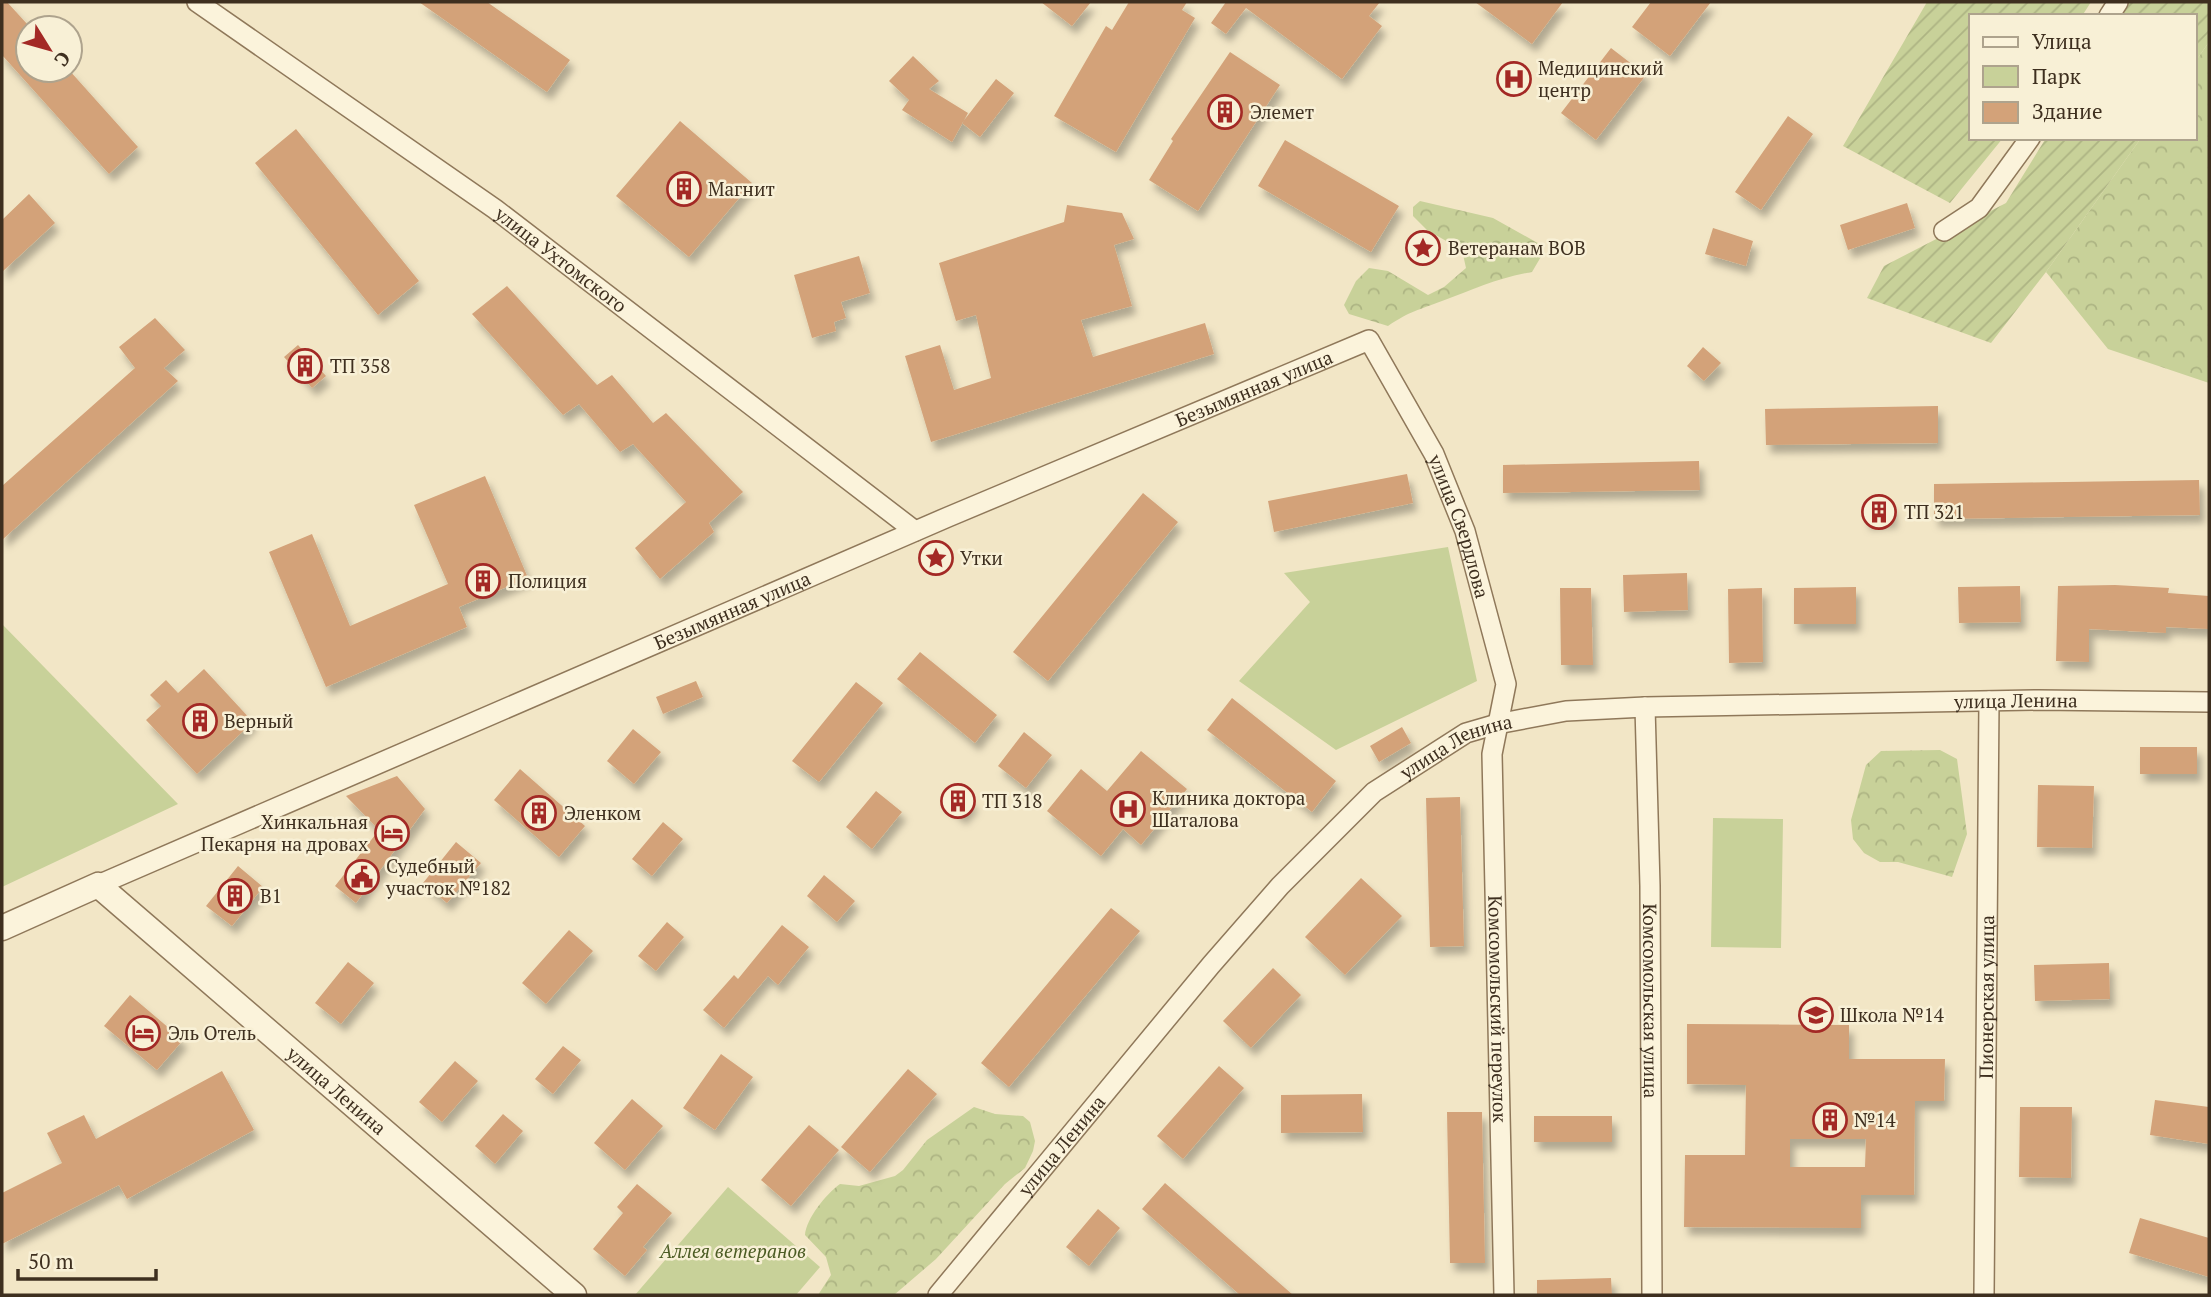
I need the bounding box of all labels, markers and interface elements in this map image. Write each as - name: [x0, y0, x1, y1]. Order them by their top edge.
- north arrow: [14, 14, 84, 84]
- legend: [1969, 14, 2197, 140]
- text: Улица: [2032, 27, 2092, 55]
- text: С: [49, 47, 77, 72]
- place label: Медицинский центр: [1538, 55, 1664, 102]
- hospital icon: Медицинский центр: [1495, 60, 1533, 98]
- text: Парк: [2032, 62, 2082, 90]
- building icon: Элемет: [1206, 93, 1244, 131]
- text: Здание: [2032, 97, 2103, 125]
- place label: Элемет: [1250, 99, 1314, 124]
- building icon: Магнит: [665, 170, 703, 208]
- place label: Магнит: [708, 176, 775, 201]
- street label: улица Ухтомского: [490, 200, 632, 318]
- place icon: Ветеранам ВОВ: [1404, 229, 1442, 267]
- place label: Ветеранам ВОВ: [1448, 235, 1586, 260]
- street label: Безымянная улица: [1171, 344, 1336, 432]
- building icon: ТП 358: [286, 347, 324, 385]
- place label: ТП 358: [330, 353, 390, 378]
- street label: улица Свердлова: [1423, 450, 1496, 601]
- building icon: ТП 321: [1860, 493, 1898, 531]
- place label: ТП 321: [1904, 499, 1964, 524]
- place icon: Утки: [917, 539, 955, 577]
- place label: Утки: [960, 545, 1003, 570]
- building icon: Полиция: [464, 562, 502, 600]
- street label: Безымянная улица: [650, 565, 814, 655]
- place label: Полиция: [508, 568, 587, 593]
- street label: улица Ленина: [1953, 687, 2078, 714]
- building icon: Верный: [181, 702, 219, 740]
- place label: Верный: [224, 708, 293, 733]
- street label: улица Ленина: [1394, 708, 1514, 785]
- building icon: ТП 318: [939, 782, 977, 820]
- place label: Клиника доктора Шаталова: [1152, 785, 1306, 832]
- place label: ТП 318: [982, 788, 1042, 813]
- hospital icon: Клиника доктора Шаталова: [1109, 790, 1147, 828]
- building icon: Эленком: [520, 794, 558, 832]
- place label: Эленком: [564, 800, 641, 825]
- place label: Хинкальная Пекарня на дровах: [201, 809, 368, 856]
- hotel icon: Хинкальная Пекарня на дровах: [373, 814, 411, 852]
- place label: Судебный участок №182: [385, 853, 511, 900]
- public building icon: Судебный участок №182: [343, 858, 381, 896]
- building icon: B1: [216, 877, 254, 915]
- place label: B1: [260, 883, 282, 908]
- street label: Комсомольский переулок: [1483, 895, 1513, 1124]
- street label: Комсомольская улица: [1638, 903, 1664, 1099]
- street label: Пионерская улица: [1973, 915, 1999, 1079]
- school or university icon: Школа №14: [1797, 996, 1835, 1034]
- place label: Школа №14: [1840, 1002, 1945, 1027]
- hotel icon: Эль Отель: [124, 1014, 162, 1052]
- place label: Эль Отель: [168, 1020, 256, 1045]
- street label: улица Ленина: [281, 1040, 392, 1140]
- street label: улица Ленина: [1012, 1089, 1111, 1202]
- building icon: №14: [1811, 1101, 1849, 1139]
- place label: №14: [1854, 1107, 1897, 1132]
- scale bar: [18, 1238, 156, 1282]
- park label: Аллея ветеранов: [659, 1238, 806, 1263]
- text: 50 m: [28, 1247, 74, 1275]

